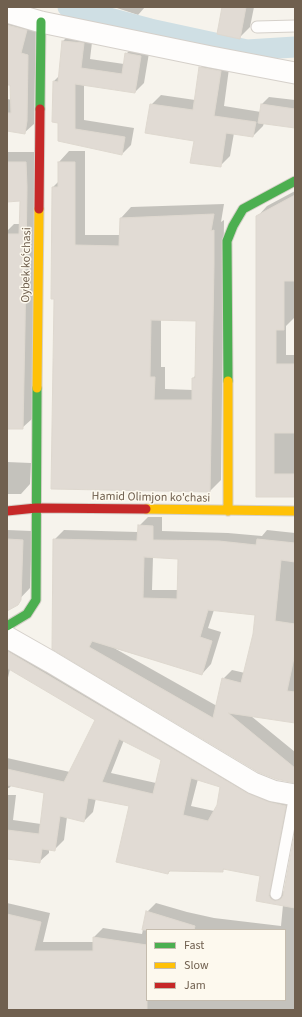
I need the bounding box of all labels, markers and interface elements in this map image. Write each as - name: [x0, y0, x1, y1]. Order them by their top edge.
- street label: Oybek koʻchasi: [19, 227, 35, 303]
- street label: Hamid Olimjon ko'chasi: [92, 490, 210, 506]
- legend: [146, 929, 286, 1001]
- text: Fast: [184, 937, 204, 954]
- text: Slow: [184, 957, 209, 974]
- text: Jam: [184, 977, 206, 994]

